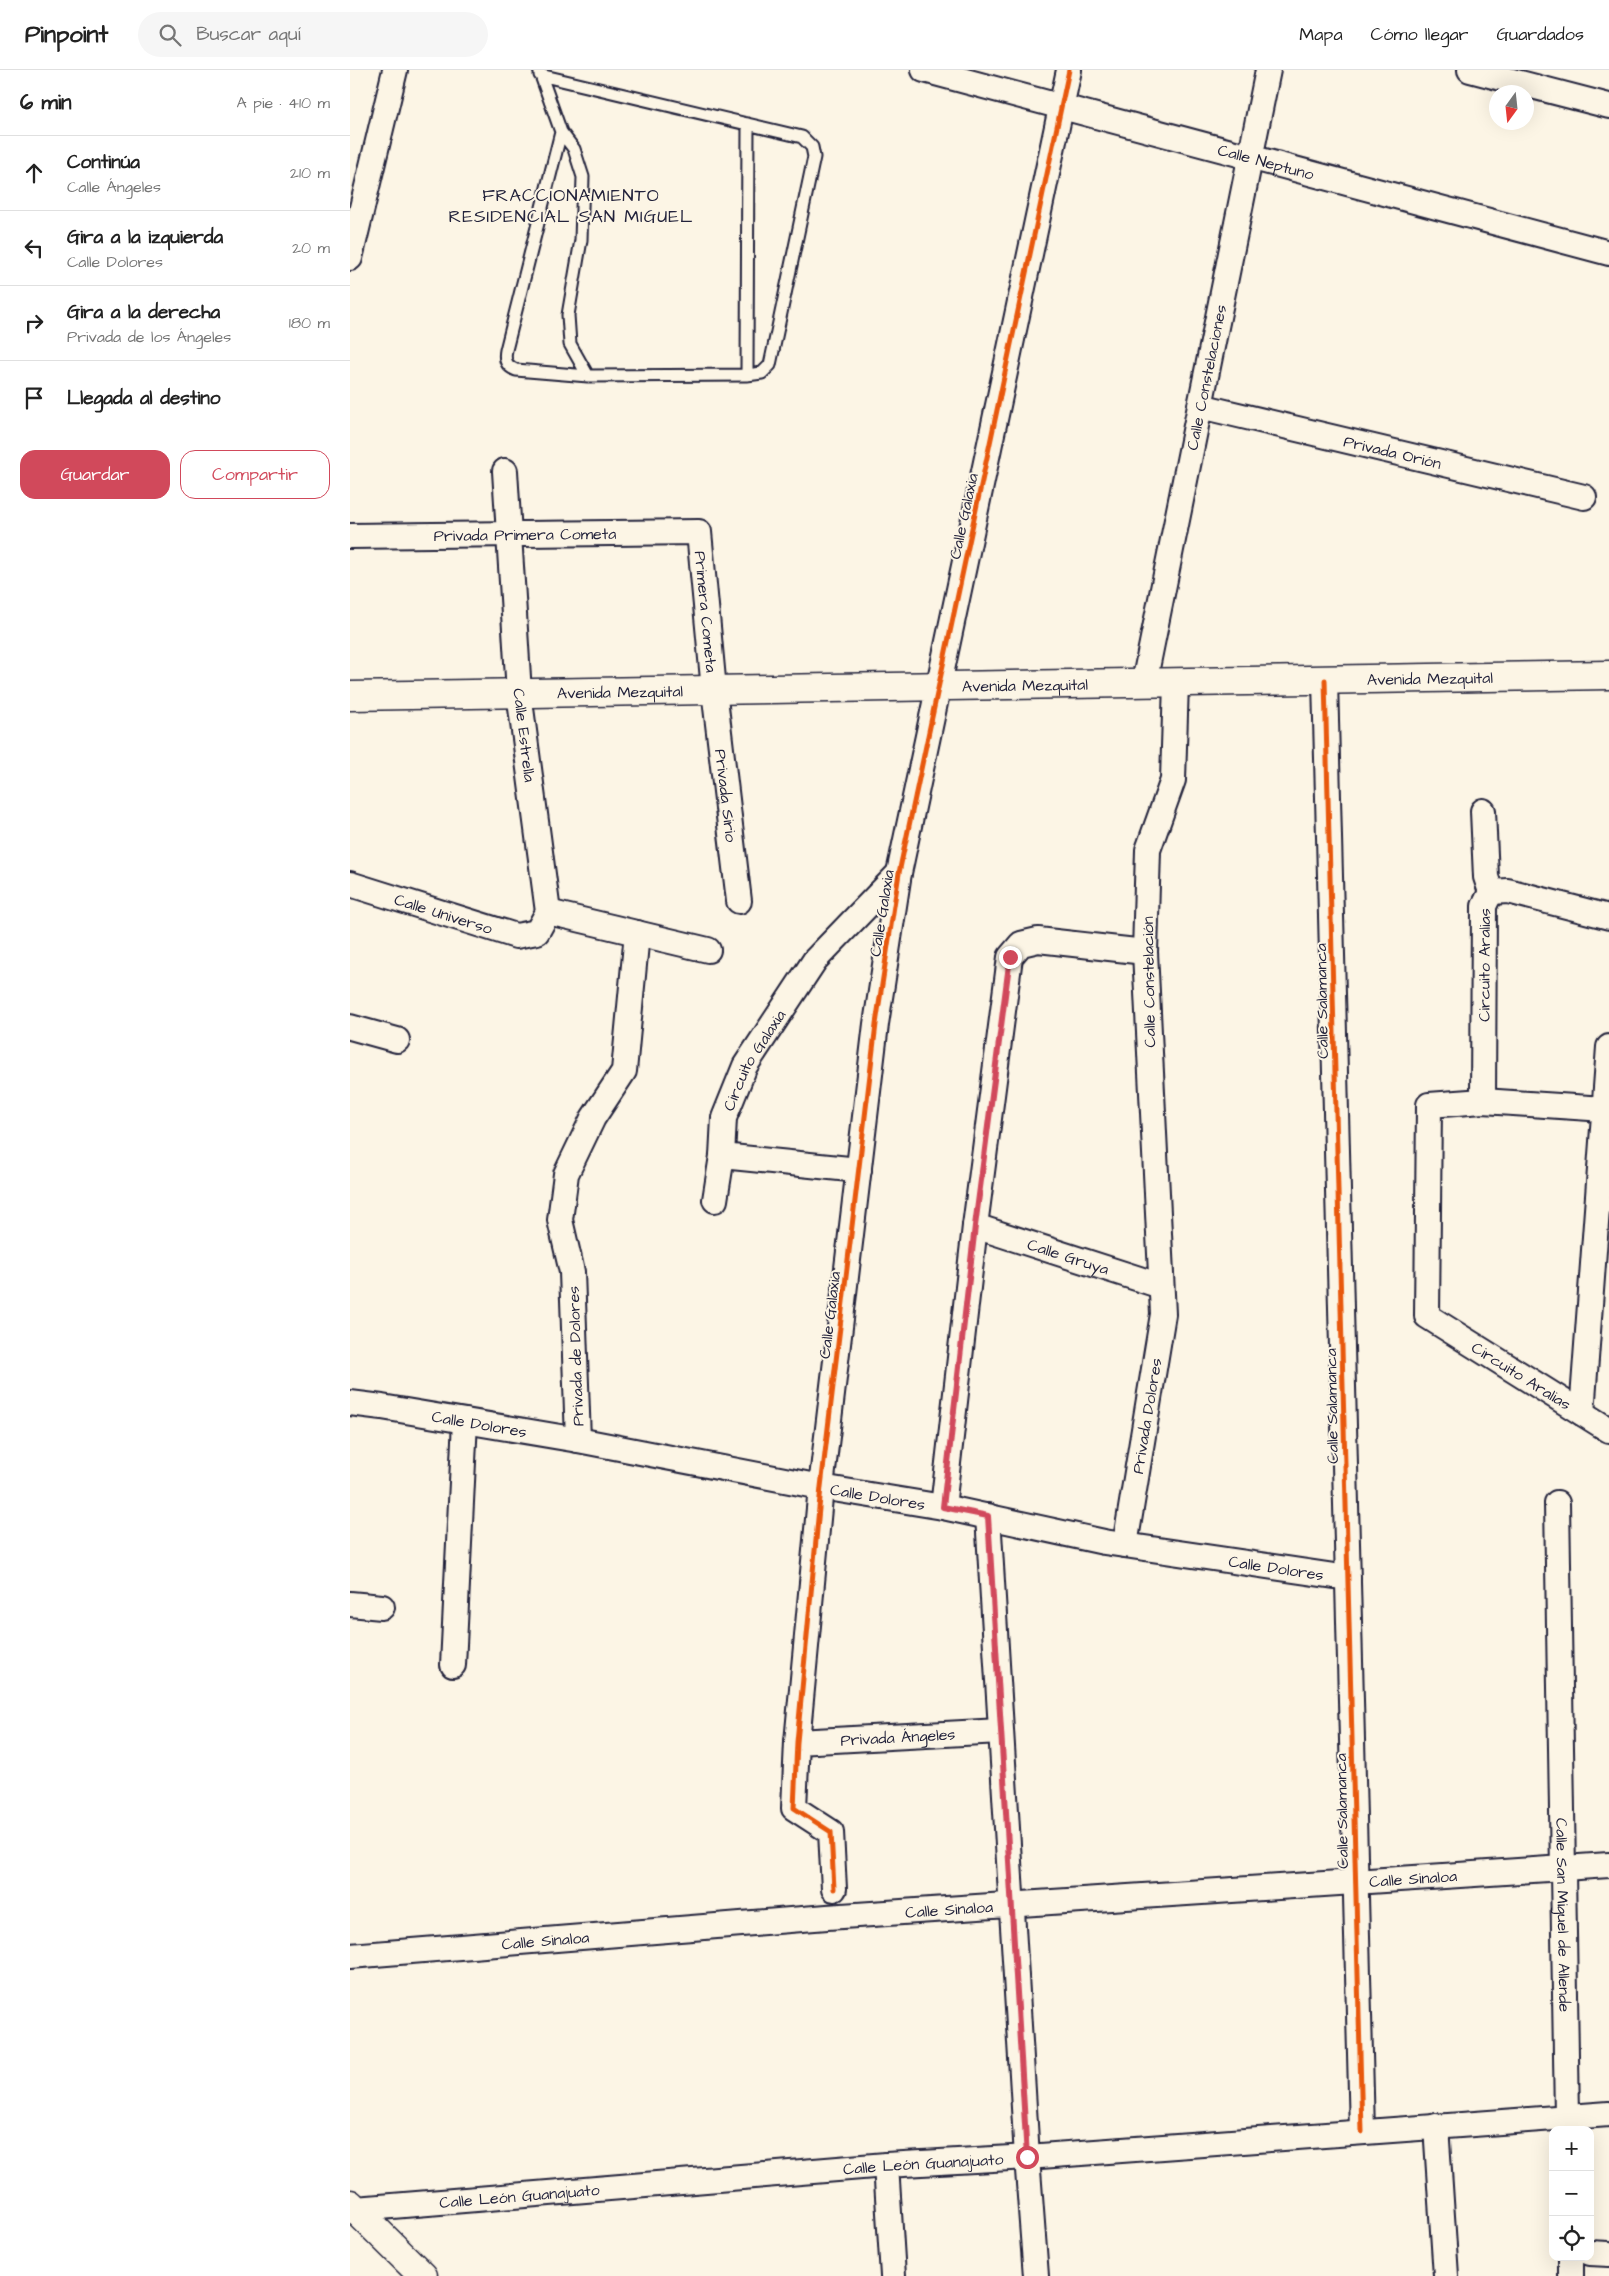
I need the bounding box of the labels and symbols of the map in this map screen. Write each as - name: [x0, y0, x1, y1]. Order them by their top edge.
- north arrow: [1489, 85, 1534, 130]
- street label: Calle Neptuno: [1215, 139, 1316, 186]
- district label: FRACCIONAMIENTO RESIDENCIAL SAN MIGUEL: [449, 183, 693, 229]
- street label: Calle Constelaciones: [1181, 303, 1232, 452]
- street label: Privada Orión: [1341, 430, 1443, 475]
- street label: Calle Galaxia: [944, 471, 984, 561]
- street label: Privada Primera Cometa: [434, 523, 616, 547]
- street label: Primera Cometa: [689, 550, 722, 673]
- street label: Avenida Mezquital: [1367, 667, 1493, 691]
- street label: Avenida Mezquital: [962, 674, 1088, 698]
- street label: Avenida Mezquital: [557, 680, 683, 705]
- street label: Calle Estrella: [507, 687, 541, 783]
- street label: Privada Sirio: [709, 748, 742, 843]
- street label: Calle Galaxia: [864, 868, 900, 958]
- street label: Calle Universo: [391, 889, 495, 940]
- street label: Circuito Aralias: [1473, 908, 1496, 1022]
- street label: Calle Constelación: [1137, 916, 1161, 1048]
- street label: Calle Salamanca: [1310, 943, 1334, 1059]
- route end: [999, 946, 1022, 969]
- street label: Circuito Galaxia: [718, 1006, 791, 1114]
- street label: Calle Gruya: [1024, 1234, 1112, 1280]
- street label: Calle Galaxia: [814, 1270, 846, 1360]
- street label: Privada de Dolores: [563, 1285, 589, 1426]
- street label: Circuito Aralias: [1467, 1337, 1575, 1416]
- street label: Calle Salamanca: [1320, 1348, 1344, 1464]
- street label: Privada Dolores: [1127, 1356, 1168, 1475]
- street label: Calle Dolores: [430, 1406, 528, 1443]
- street label: Calle Dolores: [828, 1479, 927, 1516]
- street label: Calle Dolores: [1227, 1551, 1325, 1586]
- street label: Privada Ángeles: [840, 1723, 956, 1752]
- street label: Calle Salamanca: [1330, 1753, 1354, 1869]
- street label: Calle San Miguel de Allende: [1550, 1818, 1575, 2013]
- street label: Calle Sinaloa: [1369, 1865, 1458, 1893]
- street label: Calle Sinaloa: [905, 1896, 994, 1924]
- street label: Calle Sinaloa: [501, 1926, 590, 1956]
- route start: [1016, 2146, 1039, 2169]
- street label: Calle León Guanajuato: [842, 2148, 1004, 2181]
- street label: Calle León Guanajuato: [439, 2179, 601, 2214]

